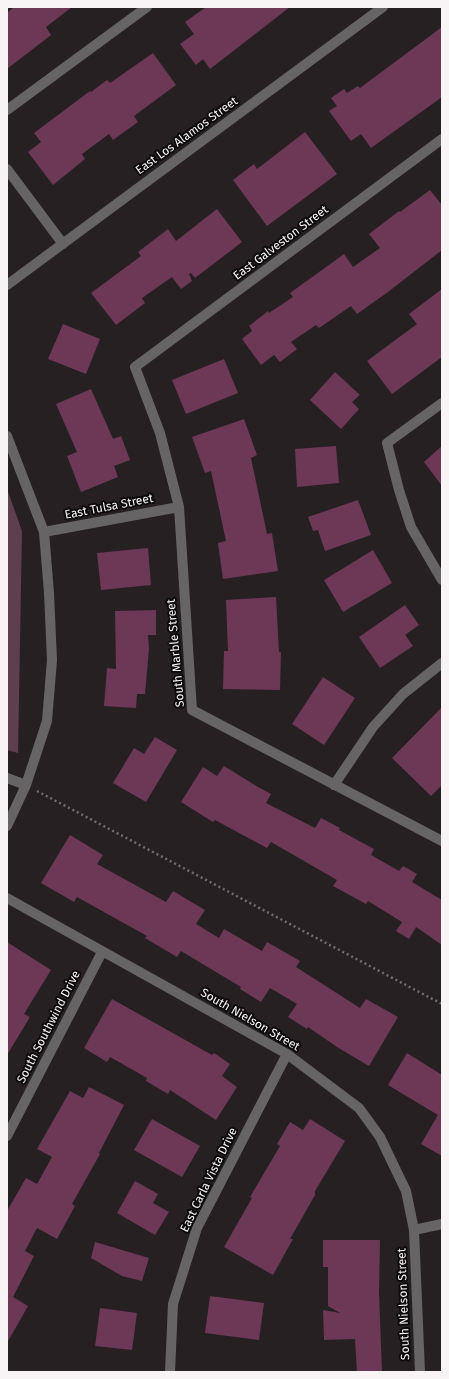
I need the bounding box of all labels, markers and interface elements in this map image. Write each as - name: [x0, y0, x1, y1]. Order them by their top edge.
- street label: East Los Alamos Street: [133, 94, 241, 178]
- street label: East Galveston Street: [231, 203, 331, 283]
- street label: East Tulsa Street: [64, 491, 154, 523]
- street label: South Marble Street: [164, 598, 188, 708]
- street label: South Southwind Drive: [14, 968, 84, 1086]
- street label: South Nielson Street: [198, 986, 302, 1054]
- street label: East Carla Vista Drive: [177, 1125, 241, 1235]
- street label: South Nielson Street: [395, 1248, 413, 1360]

